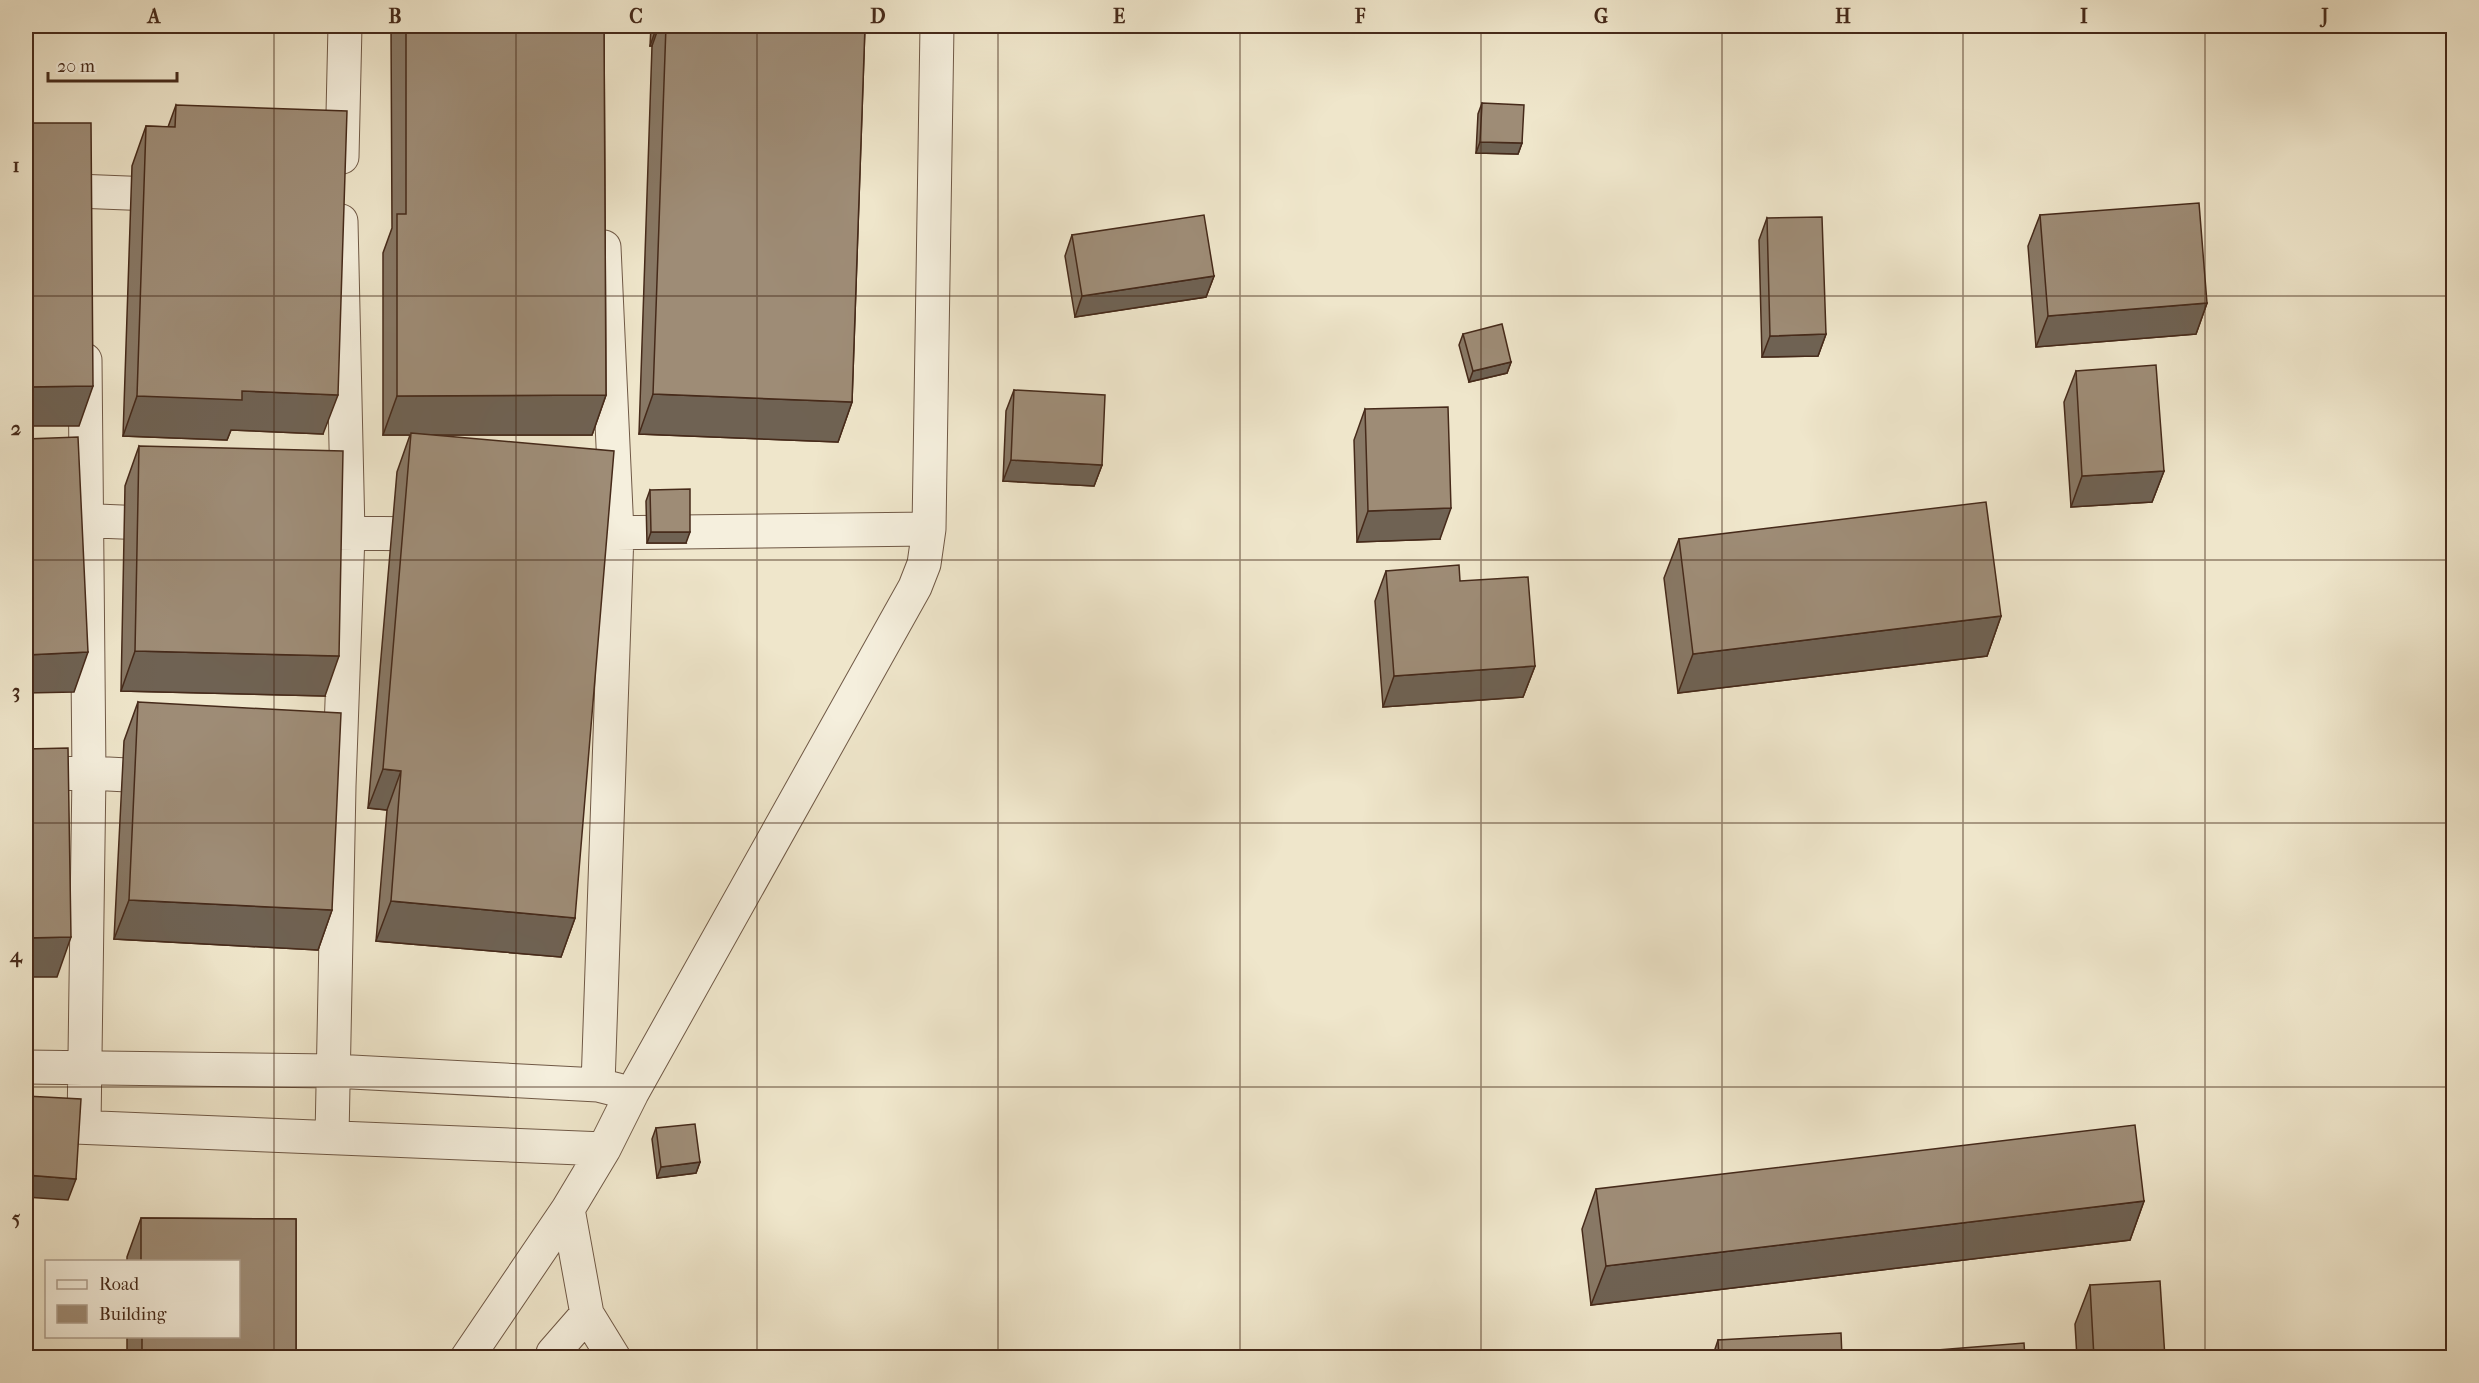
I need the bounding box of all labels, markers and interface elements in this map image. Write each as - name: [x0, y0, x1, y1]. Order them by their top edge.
- text: A: [146, 5, 162, 28]
- text: B: [388, 5, 402, 28]
- text: C: [629, 5, 643, 28]
- text: D: [870, 5, 886, 28]
- text: E: [1113, 5, 1125, 28]
- text: F: [1354, 5, 1366, 28]
- text: G: [1594, 5, 1608, 28]
- text: H: [1835, 5, 1851, 28]
- text: I: [2080, 5, 2088, 28]
- text: J: [2319, 5, 2329, 28]
- scale bar: [48, 45, 177, 83]
- text: 20 m: [57, 56, 95, 77]
- text: 1: [12, 154, 20, 177]
- text: 2: [11, 417, 21, 440]
- text: 3: [12, 680, 20, 703]
- text: 4: [9, 944, 23, 968]
- text: 5: [12, 1207, 21, 1230]
- legend: [45, 1260, 240, 1338]
- text: Road: [99, 1274, 139, 1295]
- text: Building: [99, 1304, 167, 1325]

